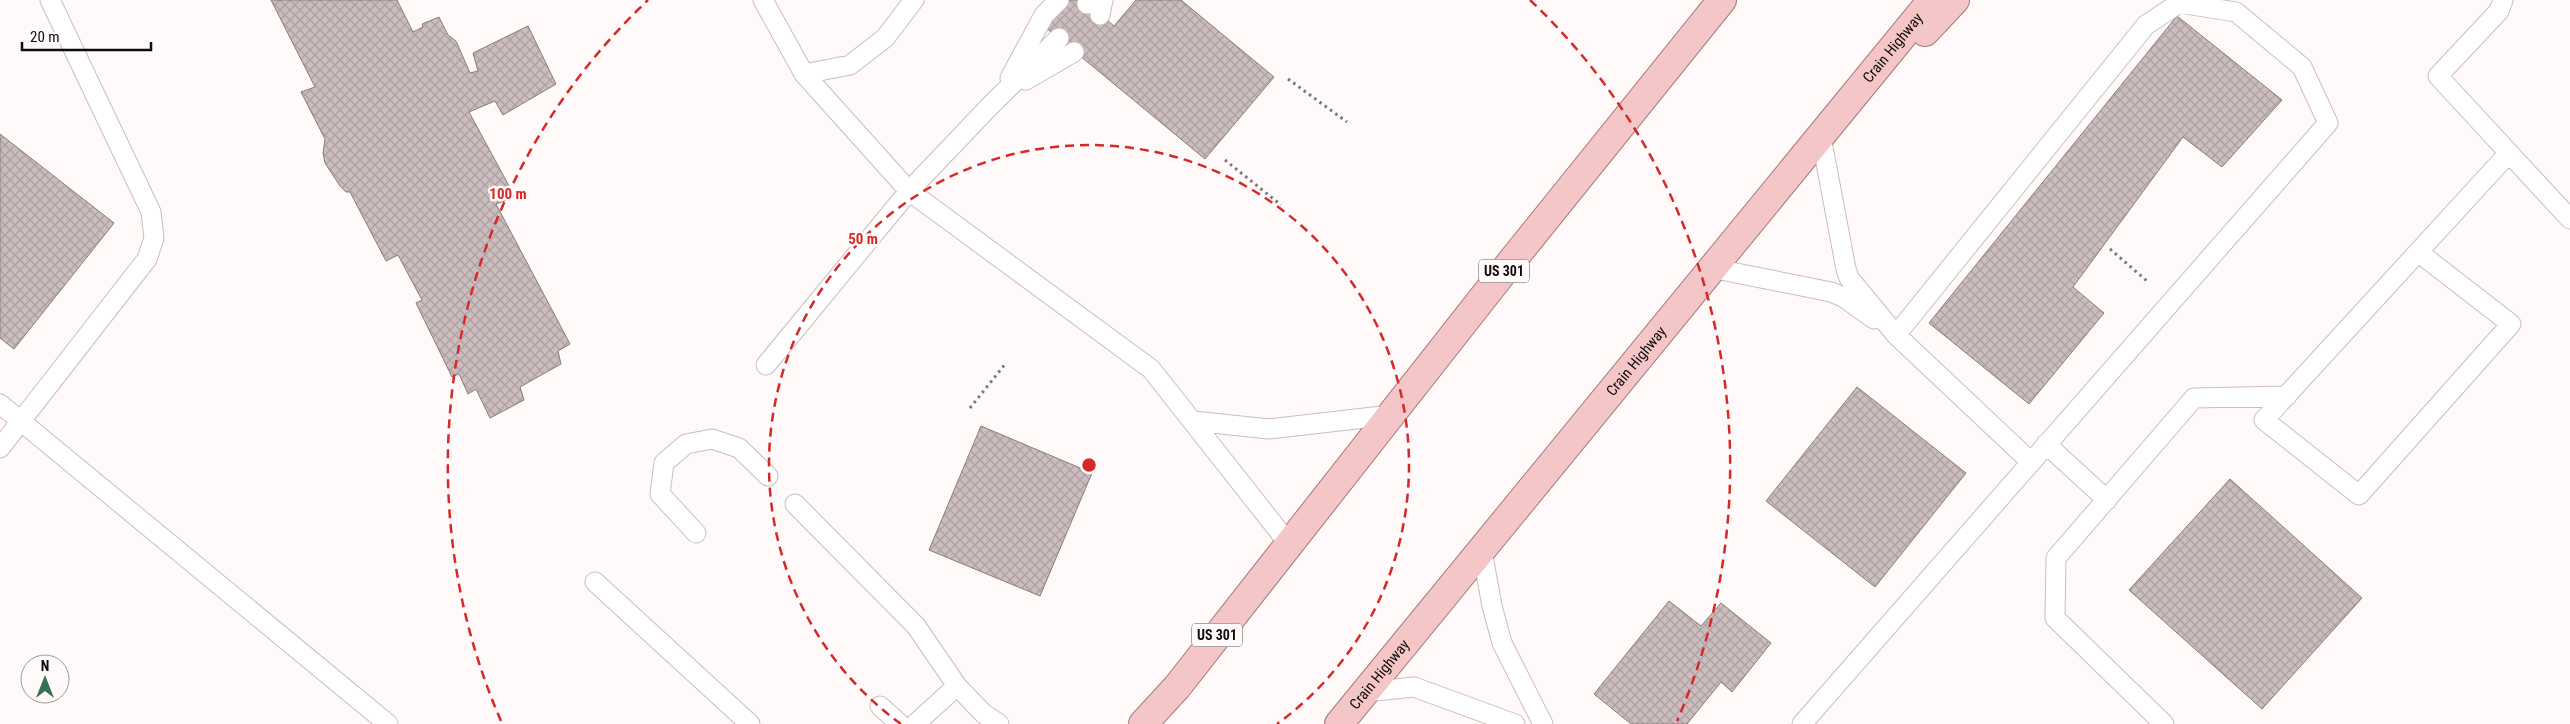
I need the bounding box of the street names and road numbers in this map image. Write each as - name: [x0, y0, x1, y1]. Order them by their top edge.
- street label: Crain Highway: [1859, 9, 1927, 86]
- road number: US 301: [1479, 260, 1529, 282]
- street label: Crain Highway: [1602, 323, 1670, 400]
- road number: US 301: [1192, 624, 1242, 646]
- street label: Crain Highway: [1346, 636, 1413, 713]

